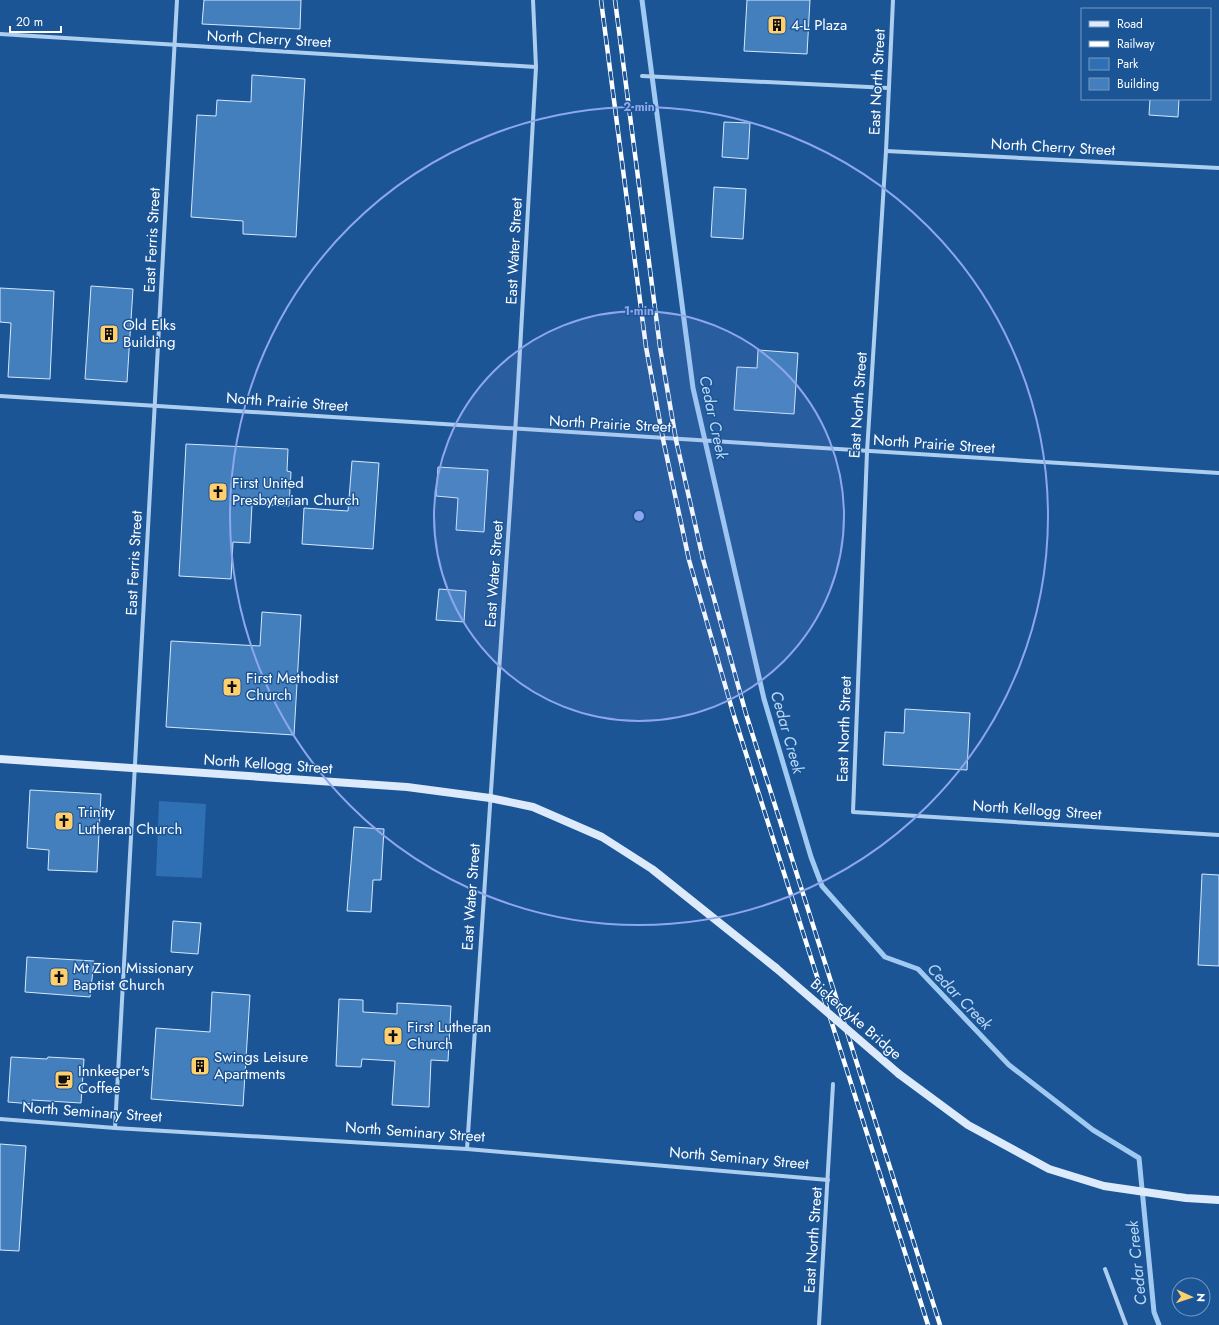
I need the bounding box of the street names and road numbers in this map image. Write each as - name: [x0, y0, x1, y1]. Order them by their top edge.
- street label: North Cherry Street: [206, 25, 332, 53]
- street label: East North Street: [863, 28, 891, 136]
- street label: North Cherry Street: [990, 133, 1116, 161]
- street label: East Ferris Street: [138, 187, 166, 293]
- street label: East Water Street: [500, 197, 528, 305]
- street label: East North Street: [843, 351, 873, 459]
- street label: North Prairie Street: [225, 387, 349, 417]
- street label: North Prairie Street: [548, 410, 672, 438]
- street label: North Prairie Street: [872, 429, 996, 459]
- street label: East Ferris Street: [120, 510, 148, 616]
- street label: East Water Street: [479, 519, 509, 628]
- street label: East North Street: [831, 675, 857, 783]
- street label: North Kellogg Street: [203, 749, 334, 780]
- street label: North Kellogg Street: [972, 795, 1103, 826]
- street label: East Water Street: [456, 842, 486, 951]
- street label: Bickerdyke Bridge: [806, 973, 907, 1065]
- street label: North Seminary Street: [21, 1096, 163, 1128]
- street label: North Seminary Street: [344, 1116, 486, 1148]
- street label: North Seminary Street: [668, 1141, 810, 1175]
- street label: East North Street: [798, 1186, 828, 1294]

